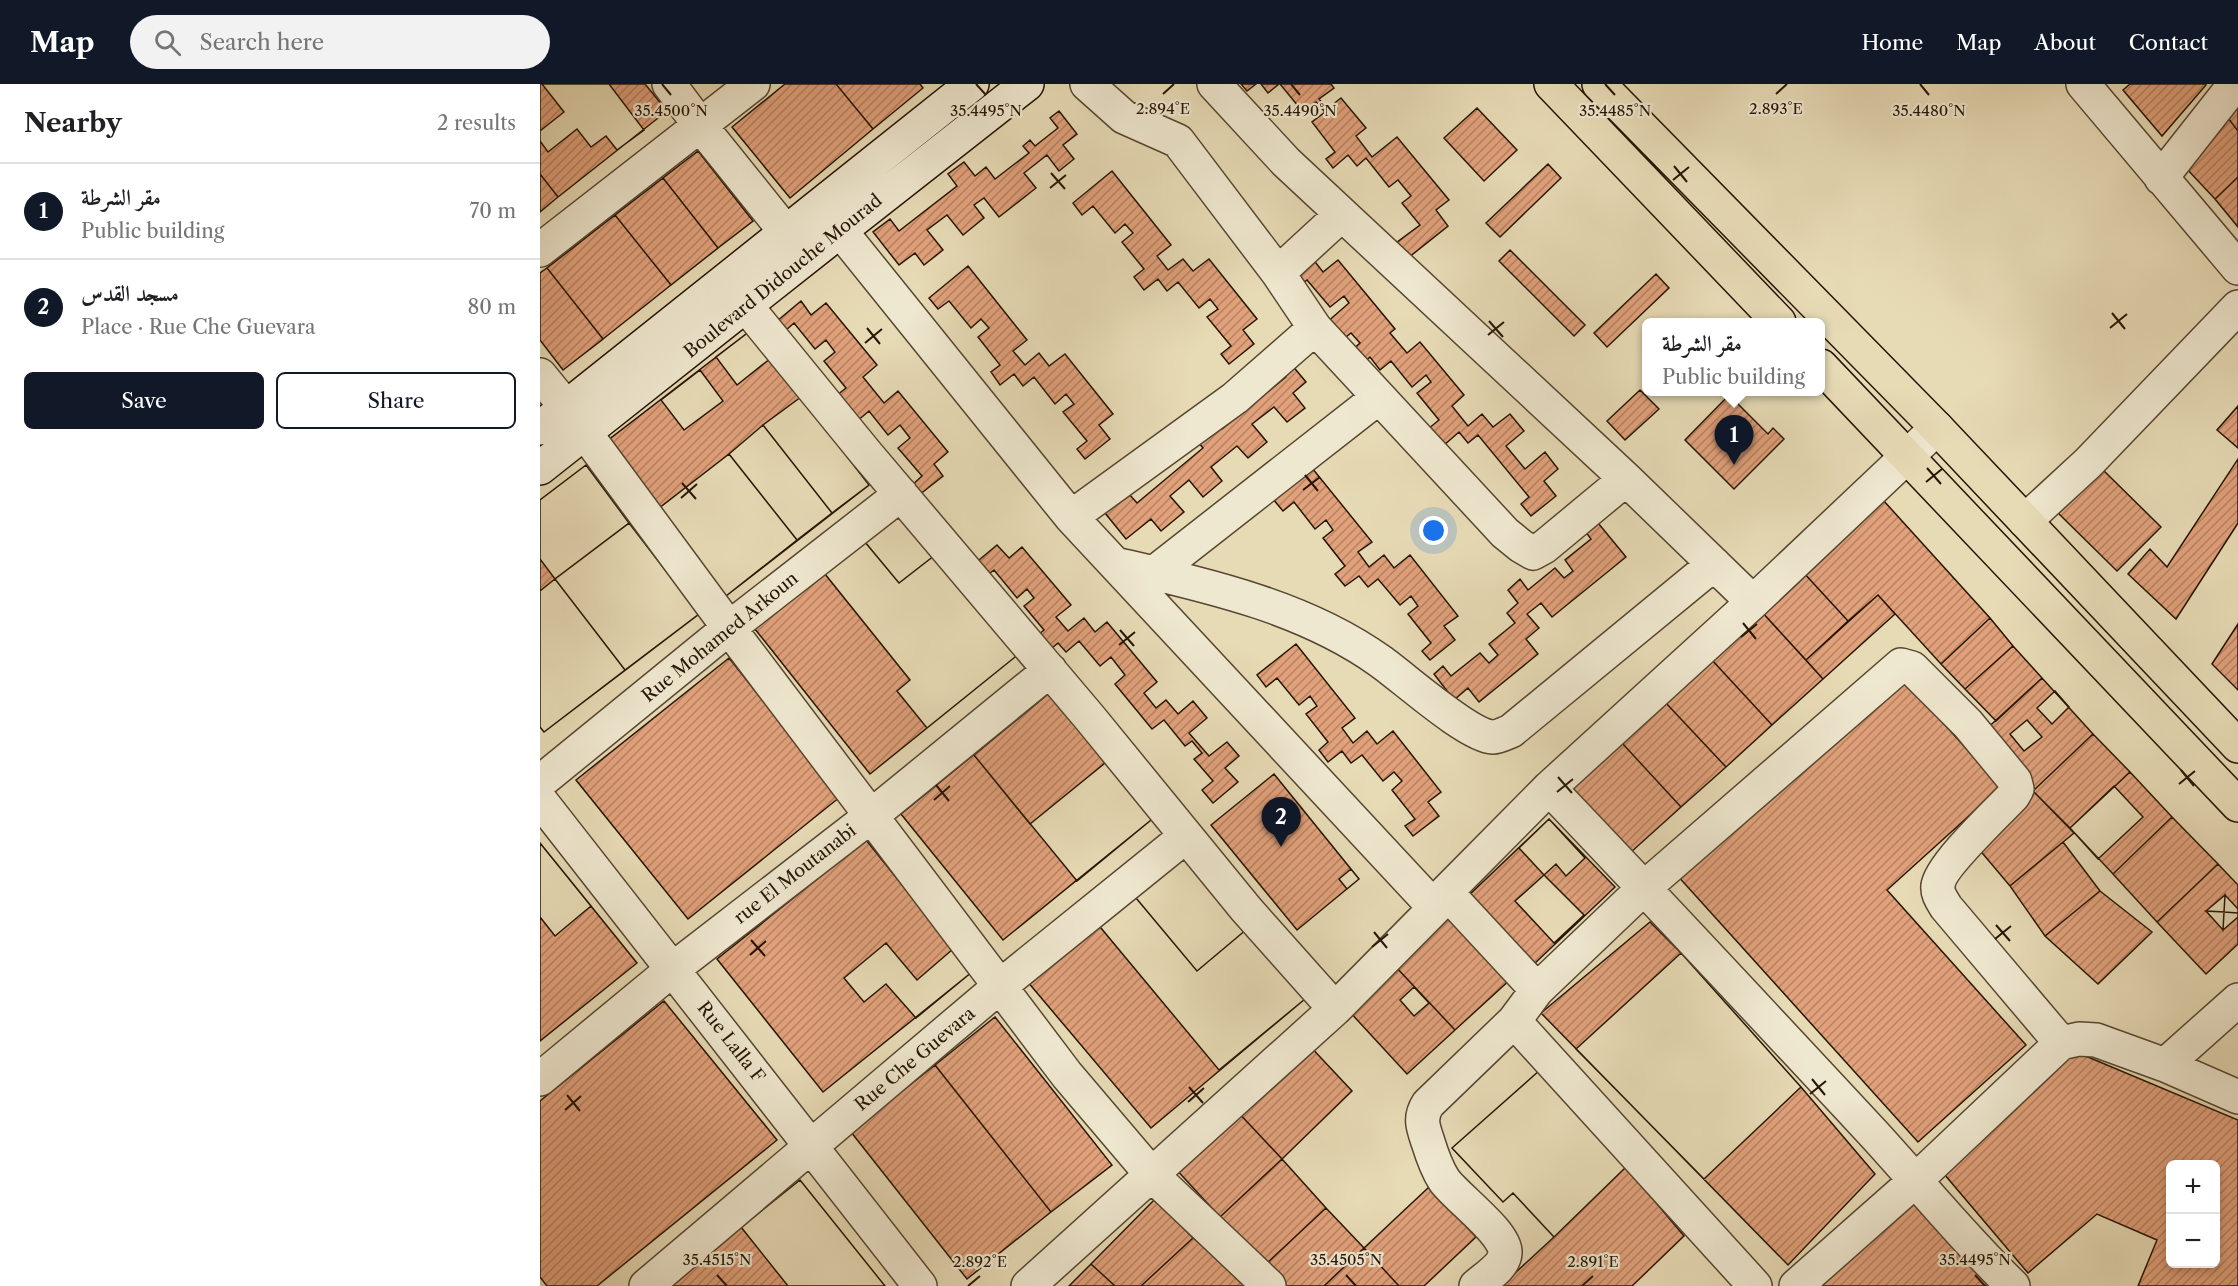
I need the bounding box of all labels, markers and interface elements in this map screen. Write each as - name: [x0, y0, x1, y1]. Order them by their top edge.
- search box: [130, 15, 550, 69]
- text: Map: [30, 25, 94, 59]
- icon: search: [151, 26, 184, 59]
- text: Search here: [199, 29, 324, 56]
- text: Home: [1862, 30, 1923, 55]
- text: Map: [1956, 30, 2001, 55]
- text: About: [2034, 30, 2096, 55]
- text: Contact: [2129, 30, 2208, 55]
- text: 2.894°E: [1136, 99, 1190, 118]
- text: 2.893°E: [1749, 99, 1803, 118]
- text: 35.4500°N: [634, 101, 708, 120]
- text: 35.4495°N: [950, 101, 1022, 120]
- text: 35.4490°N: [1263, 101, 1337, 120]
- text: 35.4485°N: [1579, 101, 1651, 120]
- text: 35.4480°N: [1892, 101, 1966, 120]
- text: Nearby: [24, 107, 122, 139]
- text: 2 results: [437, 111, 516, 135]
- text: مقر الشرطة: [81, 184, 161, 211]
- street label: Boulevard Didouche Mourad: [680, 189, 886, 363]
- text: 1: [39, 199, 48, 223]
- text: 70 m: [470, 199, 516, 223]
- text: Public building: [81, 219, 224, 243]
- text: مسجد القدس: [81, 280, 179, 307]
- text: 2: [38, 295, 49, 319]
- text: 80 m: [468, 295, 516, 319]
- text: Place · Rue Che Guevara: [81, 315, 316, 339]
- popup: [1642, 318, 1825, 396]
- text: مقر الشرطة: [1662, 330, 1742, 357]
- text: Public building: [1662, 365, 1805, 389]
- button: Save: [24, 372, 264, 429]
- button: Share: [276, 372, 516, 429]
- pin: 1: [1714, 416, 1754, 465]
- your location: [1419, 516, 1448, 545]
- street label: Rue Mohamed Arkoun: [637, 567, 803, 707]
- pin: 2: [1262, 798, 1300, 847]
- street label: rue El Moutanabi: [730, 819, 861, 929]
- street label: Rue Lalla F: [693, 997, 770, 1087]
- street label: Rue Che Guevara: [850, 1002, 980, 1116]
- map controls: [2166, 1160, 2220, 1268]
- button: +: [2166, 1160, 2220, 1214]
- button: −: [2166, 1214, 2220, 1268]
- text: 35.4515°N: [683, 1250, 752, 1269]
- text: 35.4505°N: [1310, 1250, 1382, 1269]
- text: 35.4495°N: [1939, 1250, 2011, 1269]
- text: 2.892°E: [953, 1252, 1007, 1271]
- text: 2.891°E: [1567, 1252, 1619, 1271]

